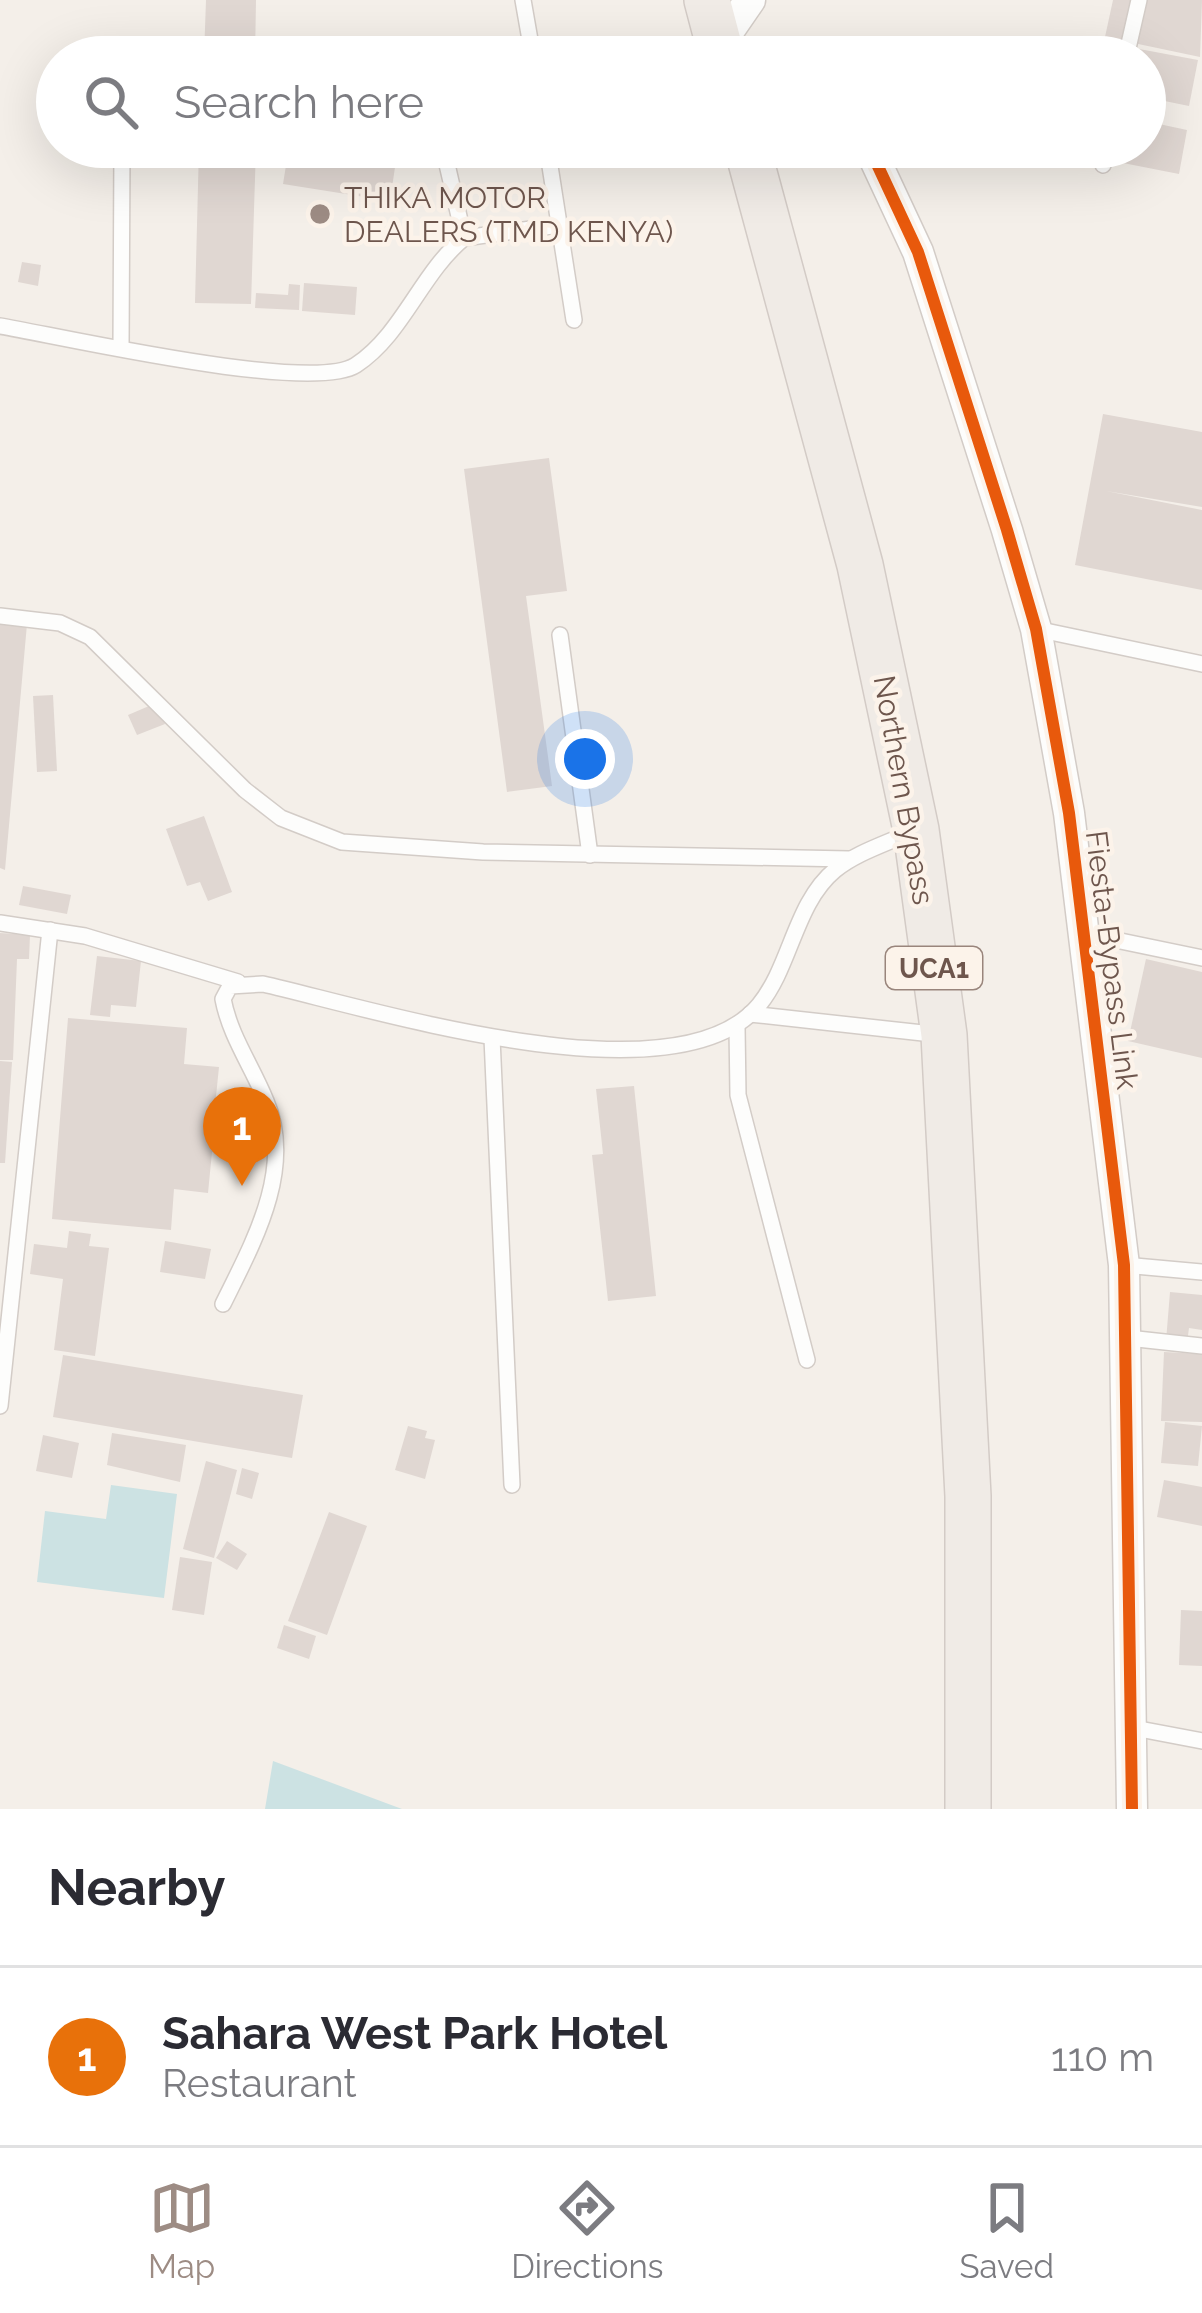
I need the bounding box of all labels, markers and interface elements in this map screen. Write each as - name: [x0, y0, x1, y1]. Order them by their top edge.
- search box: [36, 36, 1166, 168]
- icon: search: [78, 69, 144, 135]
- text: Search here: [174, 76, 424, 129]
- place label: THIKA MOTOR DEALERS (TMD KENYA): [344, 180, 673, 249]
- marker: THIKA MOTOR DEALERS (TMD KENYA): [307, 201, 333, 227]
- street label: Northern Bypass: [867, 673, 941, 907]
- your location: [555, 729, 615, 789]
- street label: Fiesta-Bypass Link: [1079, 829, 1145, 1091]
- road number: UCA1: [886, 947, 982, 989]
- pin: 1: [203, 1087, 281, 1186]
- text: Nearby: [48, 1857, 225, 1917]
- text: Sahara West Park Hotel: [162, 2007, 667, 2060]
- text: 1: [77, 2034, 97, 2080]
- text: 110 m: [1051, 2034, 1154, 2080]
- text: Restaurant: [162, 2060, 357, 2106]
- tab: Map: [148, 2175, 215, 2286]
- tab: Directions: [511, 2175, 664, 2286]
- tab: Saved: [960, 2175, 1054, 2286]

